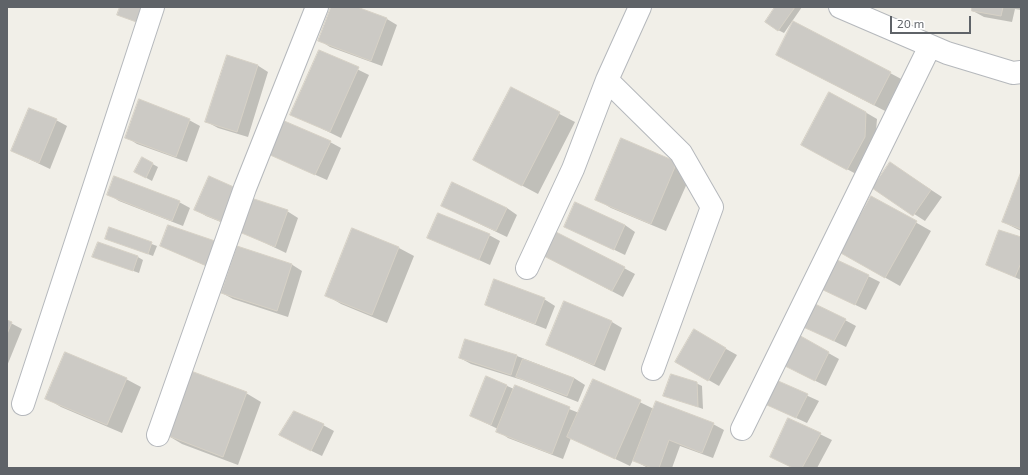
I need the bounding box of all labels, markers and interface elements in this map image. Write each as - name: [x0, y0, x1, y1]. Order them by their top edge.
- scale bar: [892, 8, 973, 34]
- text: 20 m: [897, 16, 924, 30]

